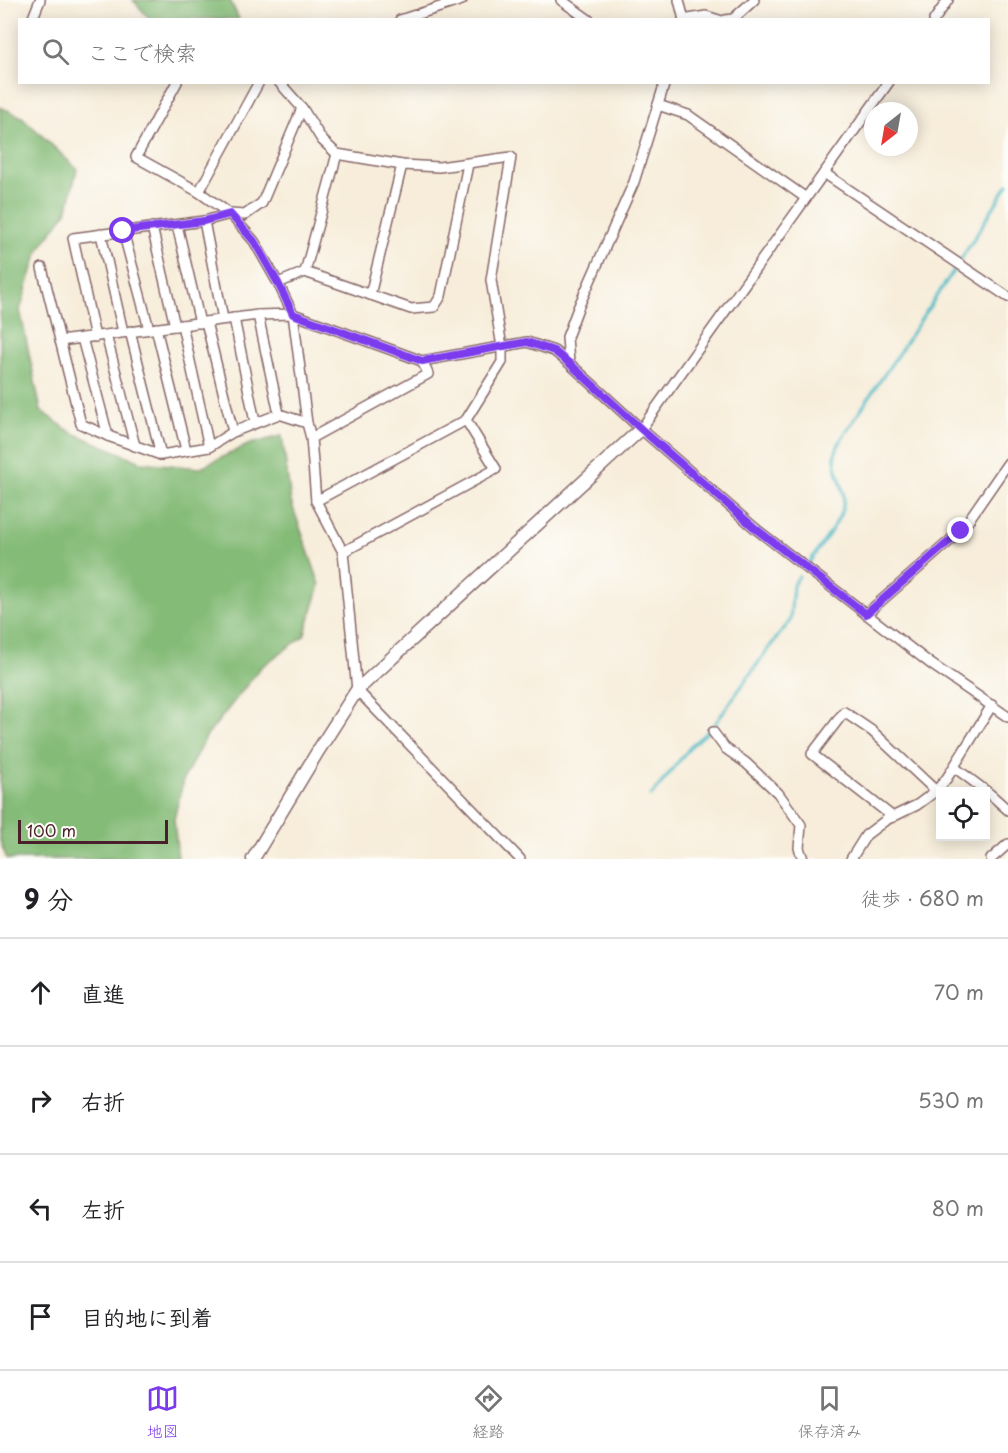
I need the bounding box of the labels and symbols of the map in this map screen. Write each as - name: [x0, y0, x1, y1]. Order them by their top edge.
- north arrow: [864, 102, 918, 156]
- route start: [109, 217, 135, 243]
- route end: [947, 517, 973, 543]
- scale bar: [18, 817, 168, 844]

